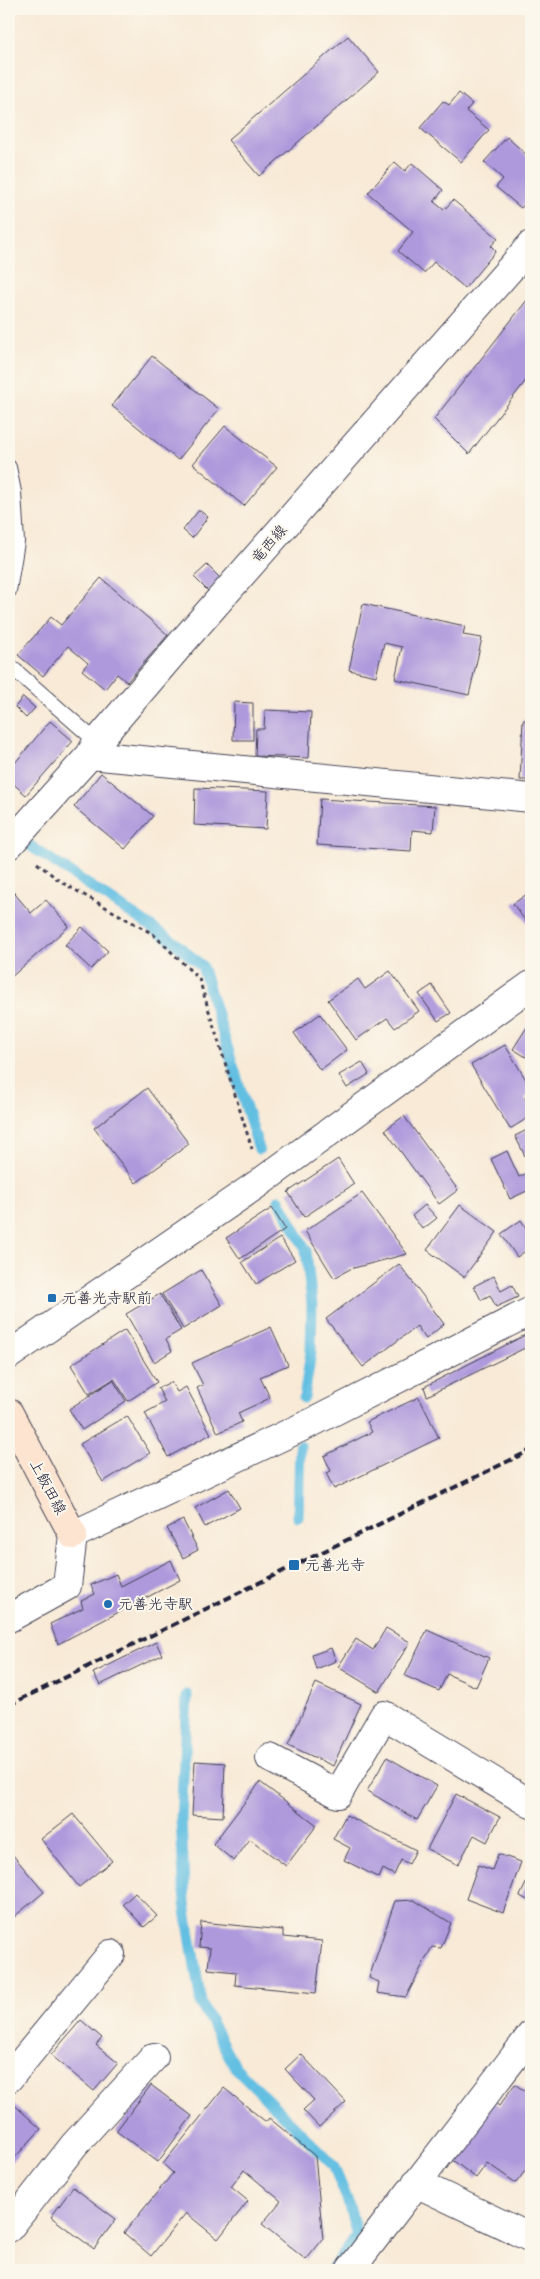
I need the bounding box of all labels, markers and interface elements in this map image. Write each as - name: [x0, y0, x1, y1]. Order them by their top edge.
- street label: 竜西線: [244, 518, 294, 570]
- place label: 元善光寺駅前: [62, 1285, 152, 1311]
- marker: 元善光寺駅前: [46, 1292, 58, 1304]
- street label: 上飯田線: [22, 1454, 74, 1520]
- place label: 元善光寺: [305, 1552, 365, 1578]
- marker: 元善光寺: [287, 1558, 301, 1572]
- place label: 元善光寺駅: [118, 1591, 193, 1617]
- marker: 元善光寺駅: [102, 1598, 114, 1610]

